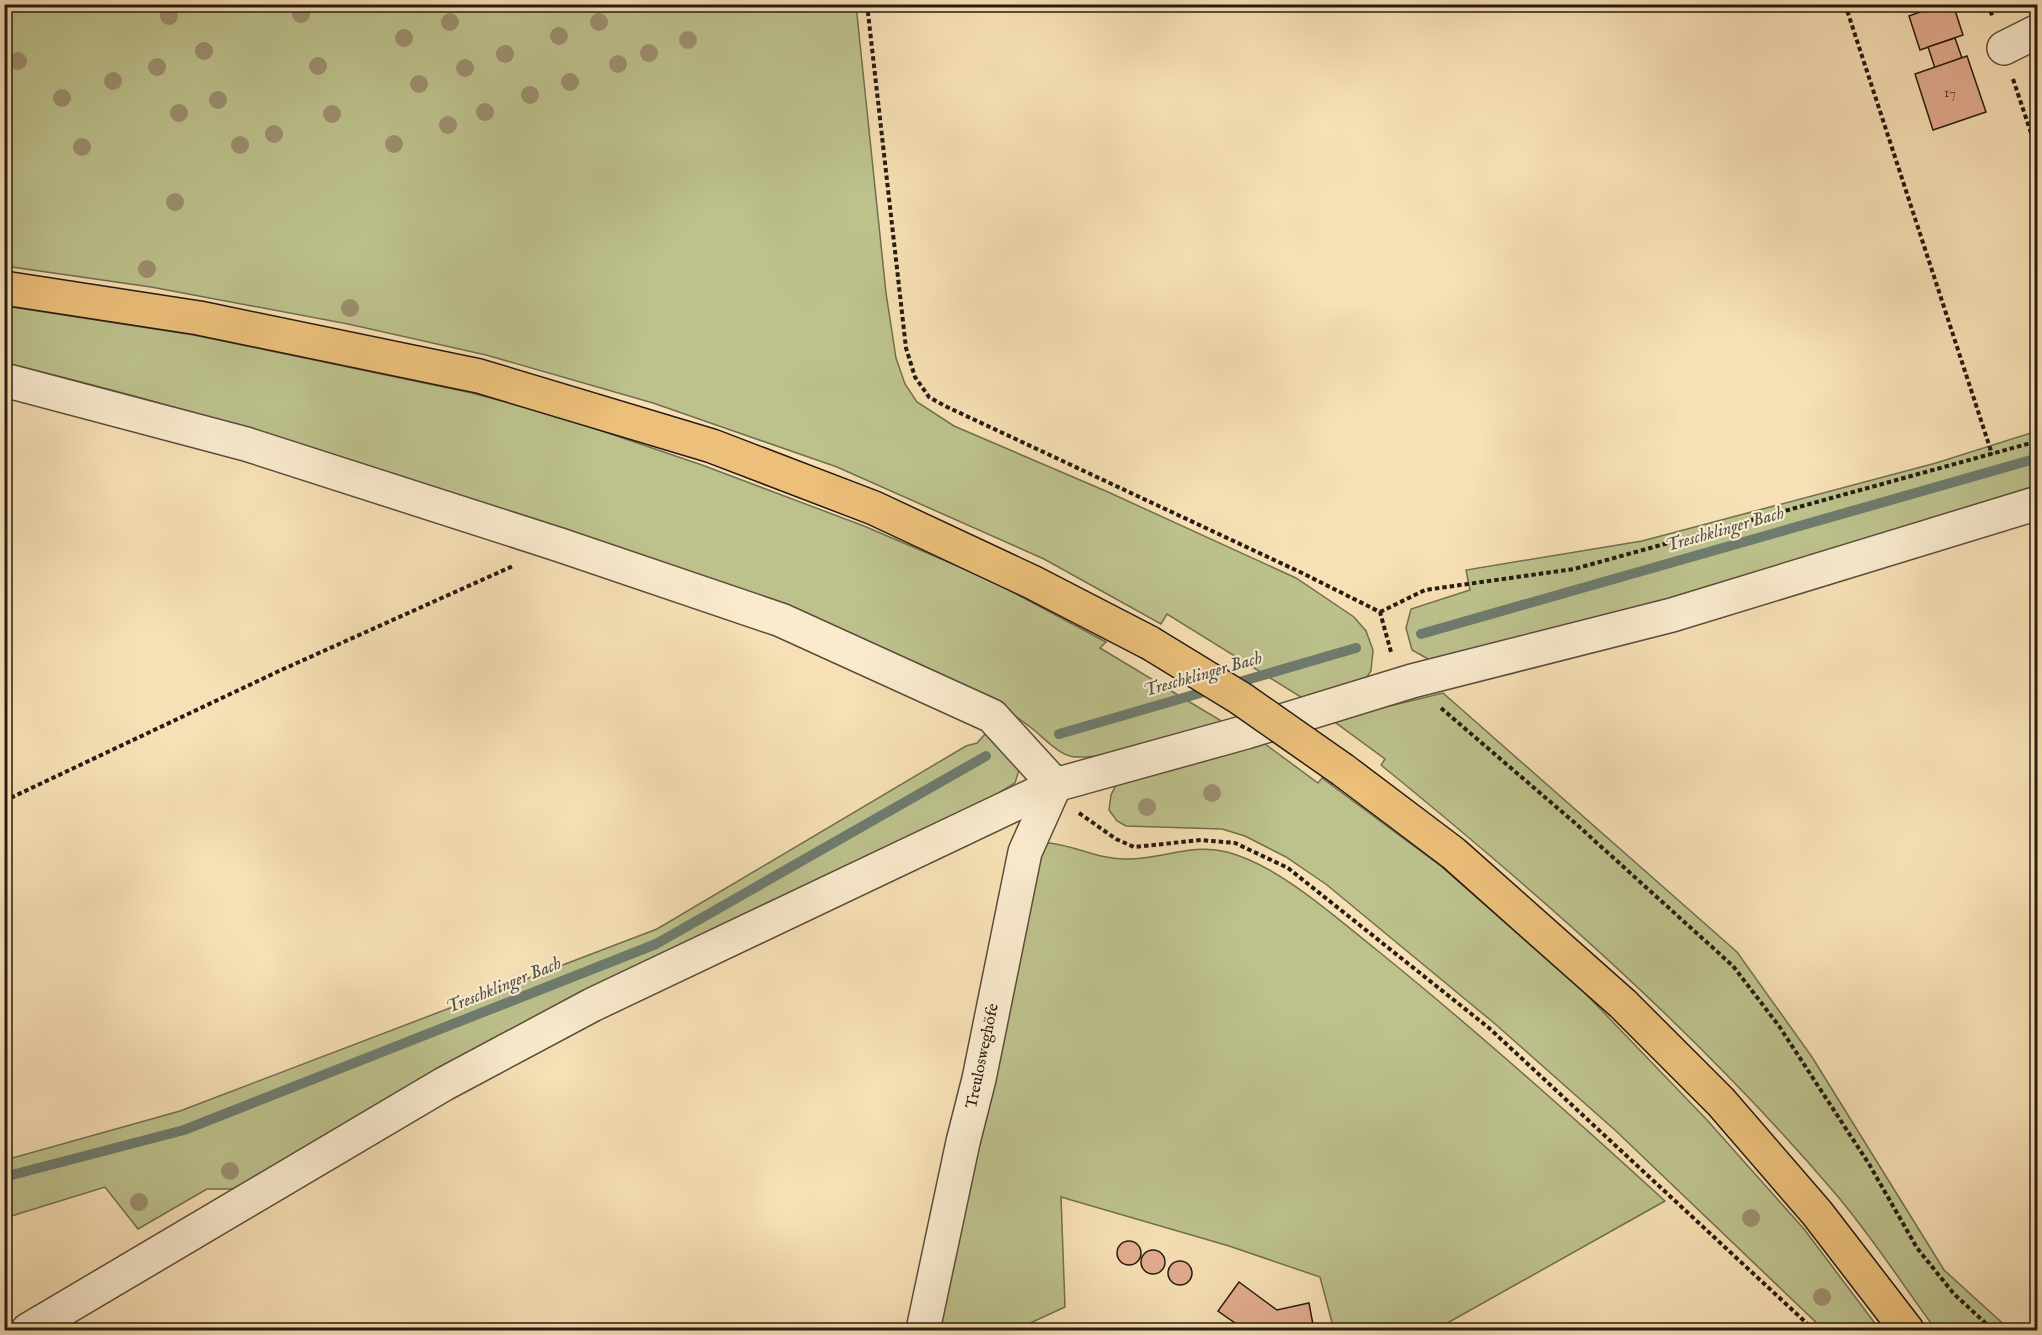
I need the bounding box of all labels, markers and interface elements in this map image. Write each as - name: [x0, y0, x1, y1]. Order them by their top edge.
- house number: 17: [1944, 84, 1956, 102]
- water label: Treschklinger Bach: [1663, 502, 1787, 558]
- water label: Treschklinger Bach: [1141, 647, 1265, 703]
- water label: Treschklinger Bach: [443, 952, 565, 1020]
- street label: Treulosweghöfe: [962, 1002, 1004, 1110]

